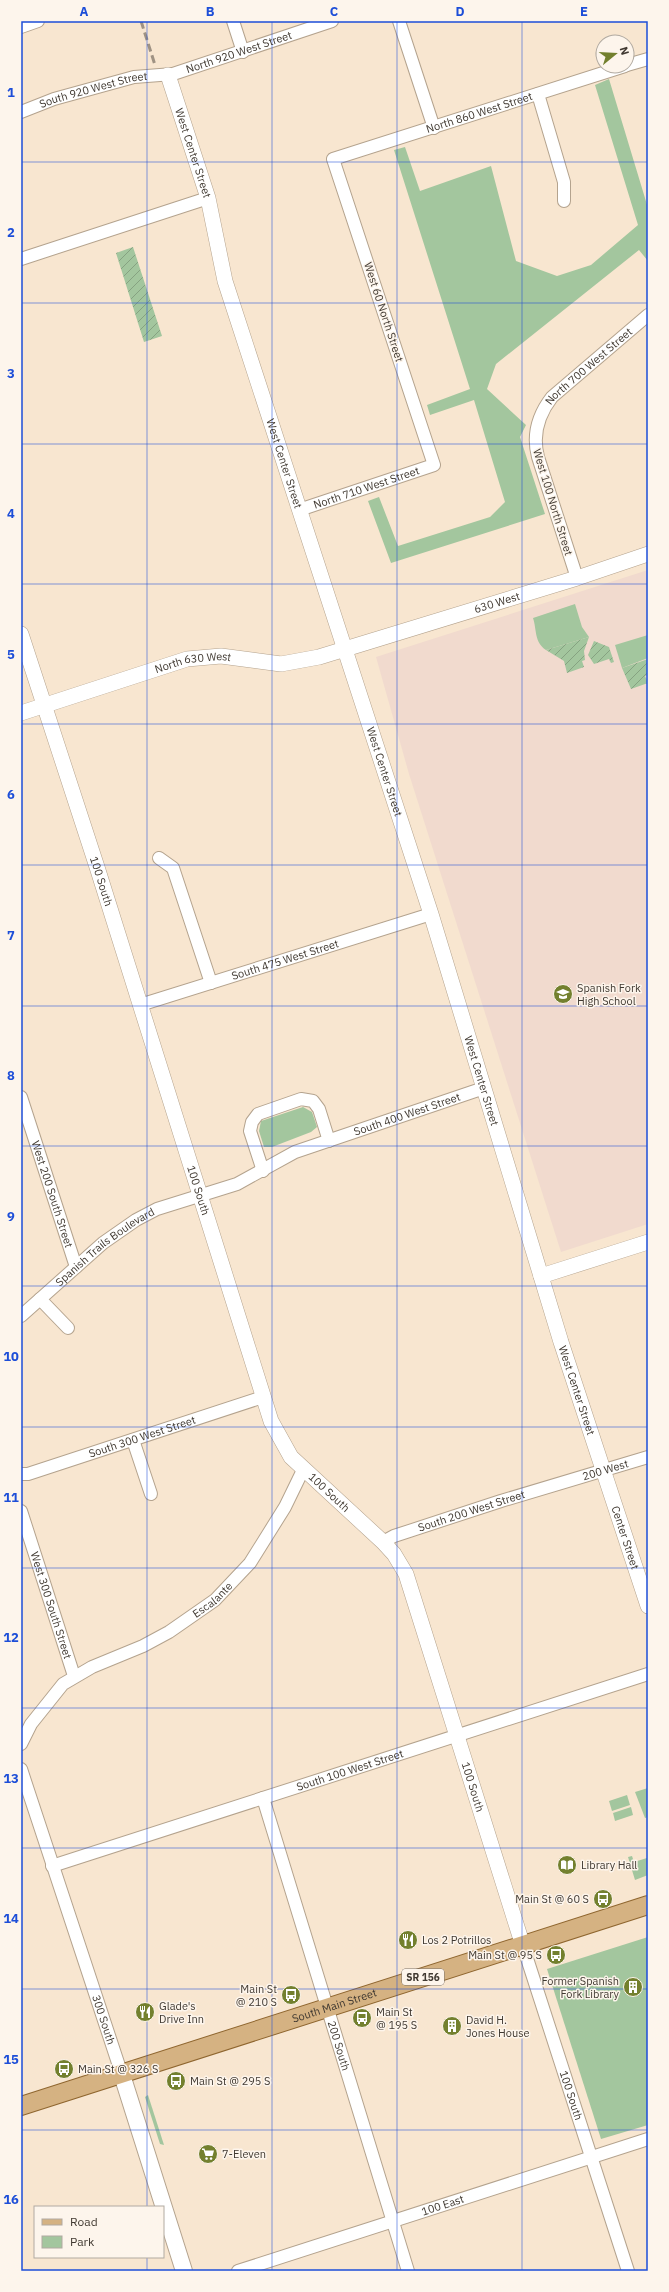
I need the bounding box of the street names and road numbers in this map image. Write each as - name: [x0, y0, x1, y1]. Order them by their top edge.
- street label: North 920 West Street: [184, 28, 294, 76]
- street label: South 920 West Street: [37, 69, 148, 111]
- street label: North 860 West Street: [424, 89, 534, 136]
- street label: West Center Street: [172, 106, 214, 200]
- street label: West 60 North Street: [361, 260, 407, 364]
- street label: North 700 West Street: [542, 325, 635, 407]
- street label: West Center Street: [263, 417, 306, 510]
- street label: West 100 North Street: [530, 447, 576, 557]
- street label: North 710 West Street: [312, 463, 421, 512]
- street label: 630 West: [472, 589, 522, 616]
- street label: North 630 West: [153, 649, 232, 676]
- street label: West Center Street: [364, 725, 406, 818]
- street label: 100 South: [87, 855, 116, 908]
- street label: South 475 West Street: [230, 936, 341, 983]
- street label: West Center Street: [461, 1034, 502, 1128]
- street label: South 400 West Street: [352, 1089, 462, 1139]
- street label: West 200 South Street: [29, 1139, 76, 1249]
- street label: 100 South: [184, 1164, 213, 1217]
- street label: Spanish Trails Boulevard: [52, 1205, 157, 1289]
- street label: West Center Street: [556, 1344, 598, 1437]
- street label: South 300 West Street: [87, 1413, 197, 1461]
- street label: 200 West: [581, 1456, 630, 1483]
- street label: 100 South: [306, 1470, 353, 1515]
- street label: South 200 West Street: [416, 1487, 527, 1535]
- street label: Center Street: [608, 1504, 642, 1571]
- street label: West 300 South Street: [28, 1550, 75, 1661]
- street label: Escalante: [190, 1579, 235, 1621]
- street label: South 100 West Street: [295, 1746, 405, 1794]
- street label: 100 South: [459, 1760, 487, 1814]
- road number: SR 156: [402, 1969, 444, 1985]
- street label: South Main Street: [290, 1985, 379, 2026]
- street label: 300 South: [89, 1993, 118, 2046]
- street label: 200 South: [325, 2019, 353, 2072]
- street label: 100 South: [557, 2069, 586, 2122]
- street label: 100 East: [420, 2192, 466, 2218]

